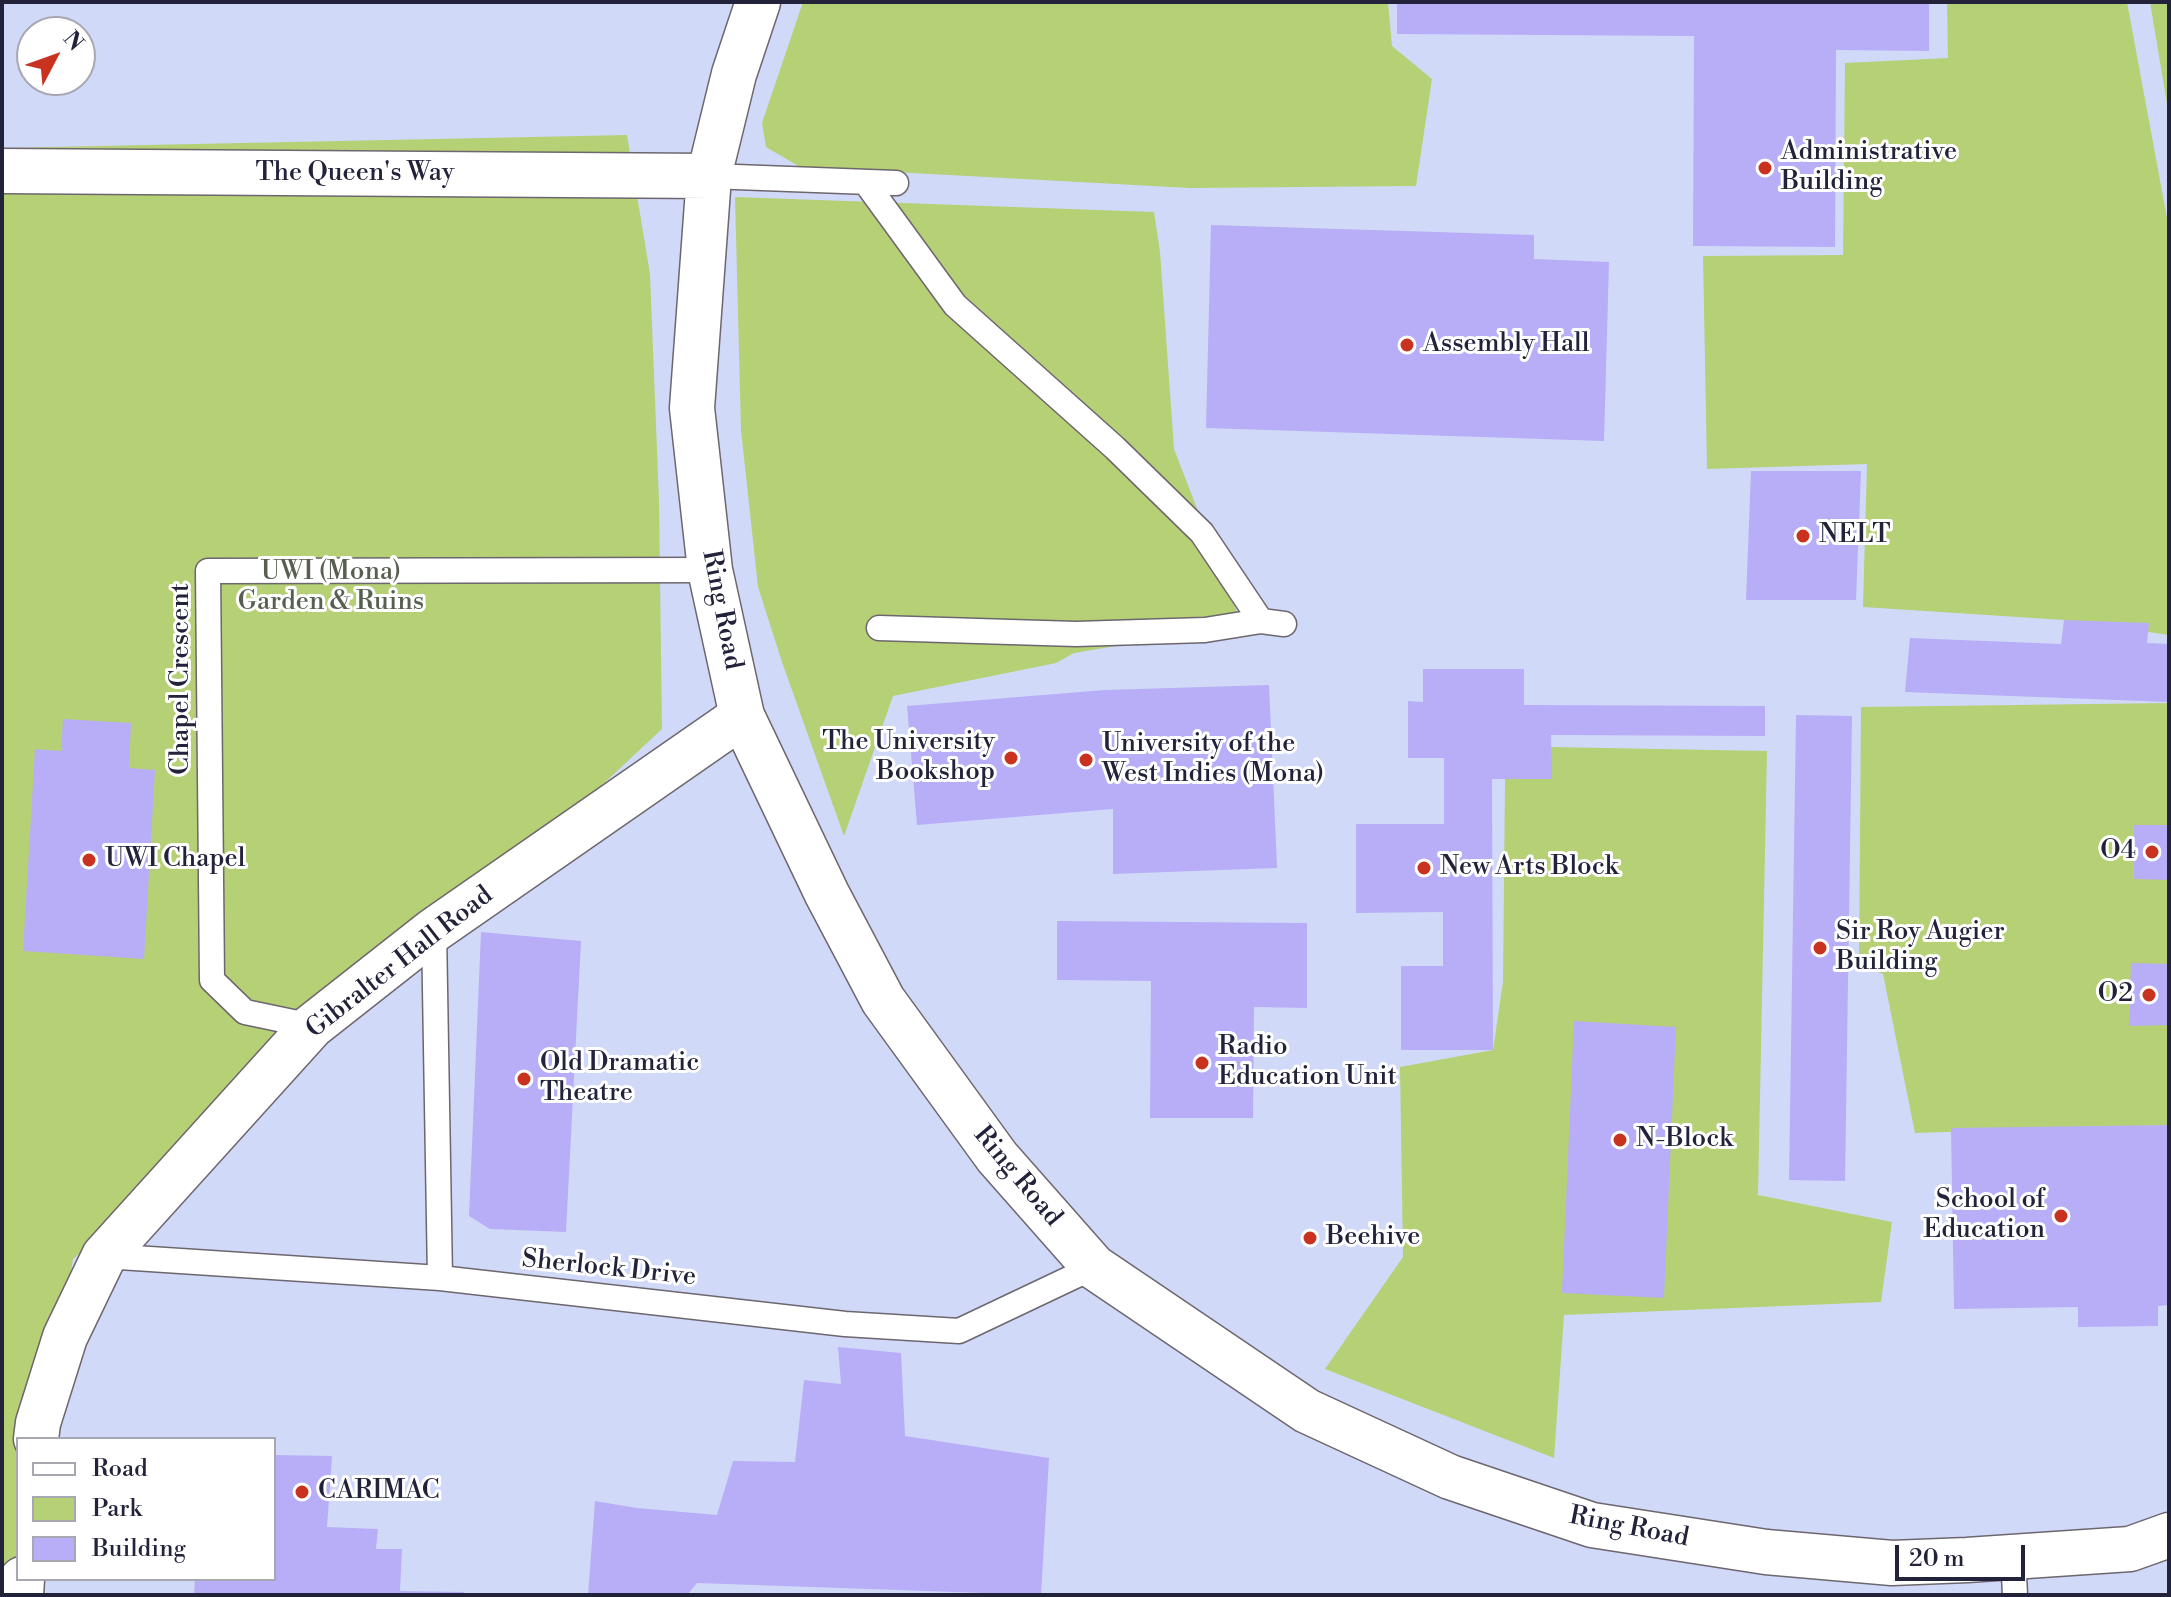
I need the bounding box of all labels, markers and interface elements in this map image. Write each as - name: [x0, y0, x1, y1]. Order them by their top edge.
- north arrow: [16, 16, 96, 96]
- text: N: [57, 26, 89, 57]
- place label: Administrative Building: [1781, 137, 1957, 198]
- street label: The Queen's Way: [256, 158, 454, 190]
- marker: Administrative Building: [1756, 159, 1774, 177]
- place label: Assembly Hall: [1423, 329, 1590, 361]
- marker: Assembly Hall: [1398, 336, 1416, 354]
- place label: NELT: [1819, 520, 1890, 552]
- marker: NELT: [1794, 527, 1812, 545]
- street label: Ring Road: [694, 548, 748, 672]
- park label: UWI (Mona) Garden & Ruins: [238, 557, 424, 618]
- street label: Chapel Crescent: [166, 583, 198, 775]
- place label: The University Bookshop: [822, 727, 995, 788]
- place label: University of the West Indies (Mona): [1102, 729, 1324, 790]
- marker: The University Bookshop: [1002, 749, 1020, 767]
- marker: University of the West Indies (Mona): [1077, 751, 1095, 769]
- place label: O4: [2100, 836, 2136, 868]
- marker: O4: [2143, 843, 2161, 861]
- place label: UWI Chapel: [105, 844, 245, 876]
- marker: UWI Chapel: [80, 851, 98, 869]
- place label: New Arts Block: [1440, 852, 1618, 884]
- marker: New Arts Block: [1415, 859, 1433, 877]
- street label: Gibralter Hall Road: [300, 880, 500, 1046]
- place label: Sir Roy Augier Building: [1836, 917, 2005, 978]
- marker: Sir Roy Augier Building: [1811, 939, 1829, 957]
- place label: O2: [2098, 979, 2133, 1011]
- marker: O2: [2140, 986, 2158, 1004]
- place label: Radio Education Unit: [1218, 1032, 1397, 1094]
- place label: Old Dramatic Theatre: [540, 1048, 699, 1110]
- marker: Radio Education Unit: [1193, 1054, 1211, 1072]
- marker: Old Dramatic Theatre: [515, 1070, 533, 1088]
- street label: Ring Road: [966, 1121, 1068, 1233]
- place label: N-Block: [1636, 1124, 1733, 1156]
- marker: N-Block: [1611, 1131, 1629, 1149]
- place label: School of Education: [1923, 1185, 2045, 1246]
- marker: School of Education: [2052, 1207, 2070, 1225]
- place label: Beehive: [1326, 1222, 1420, 1254]
- marker: Beehive: [1301, 1229, 1319, 1247]
- street label: Sherlock Drive: [520, 1244, 698, 1294]
- legend: [16, 1437, 276, 1581]
- text: Road: [92, 1454, 148, 1484]
- place label: CARIMAC: [318, 1476, 440, 1508]
- marker: CARIMAC: [293, 1483, 311, 1501]
- text: Park: [92, 1494, 142, 1524]
- street label: Ring Road: [1567, 1501, 1691, 1555]
- scale bar: [1899, 1529, 2029, 1579]
- text: Building: [92, 1534, 186, 1564]
- text: 20 m: [1909, 1544, 1965, 1574]

